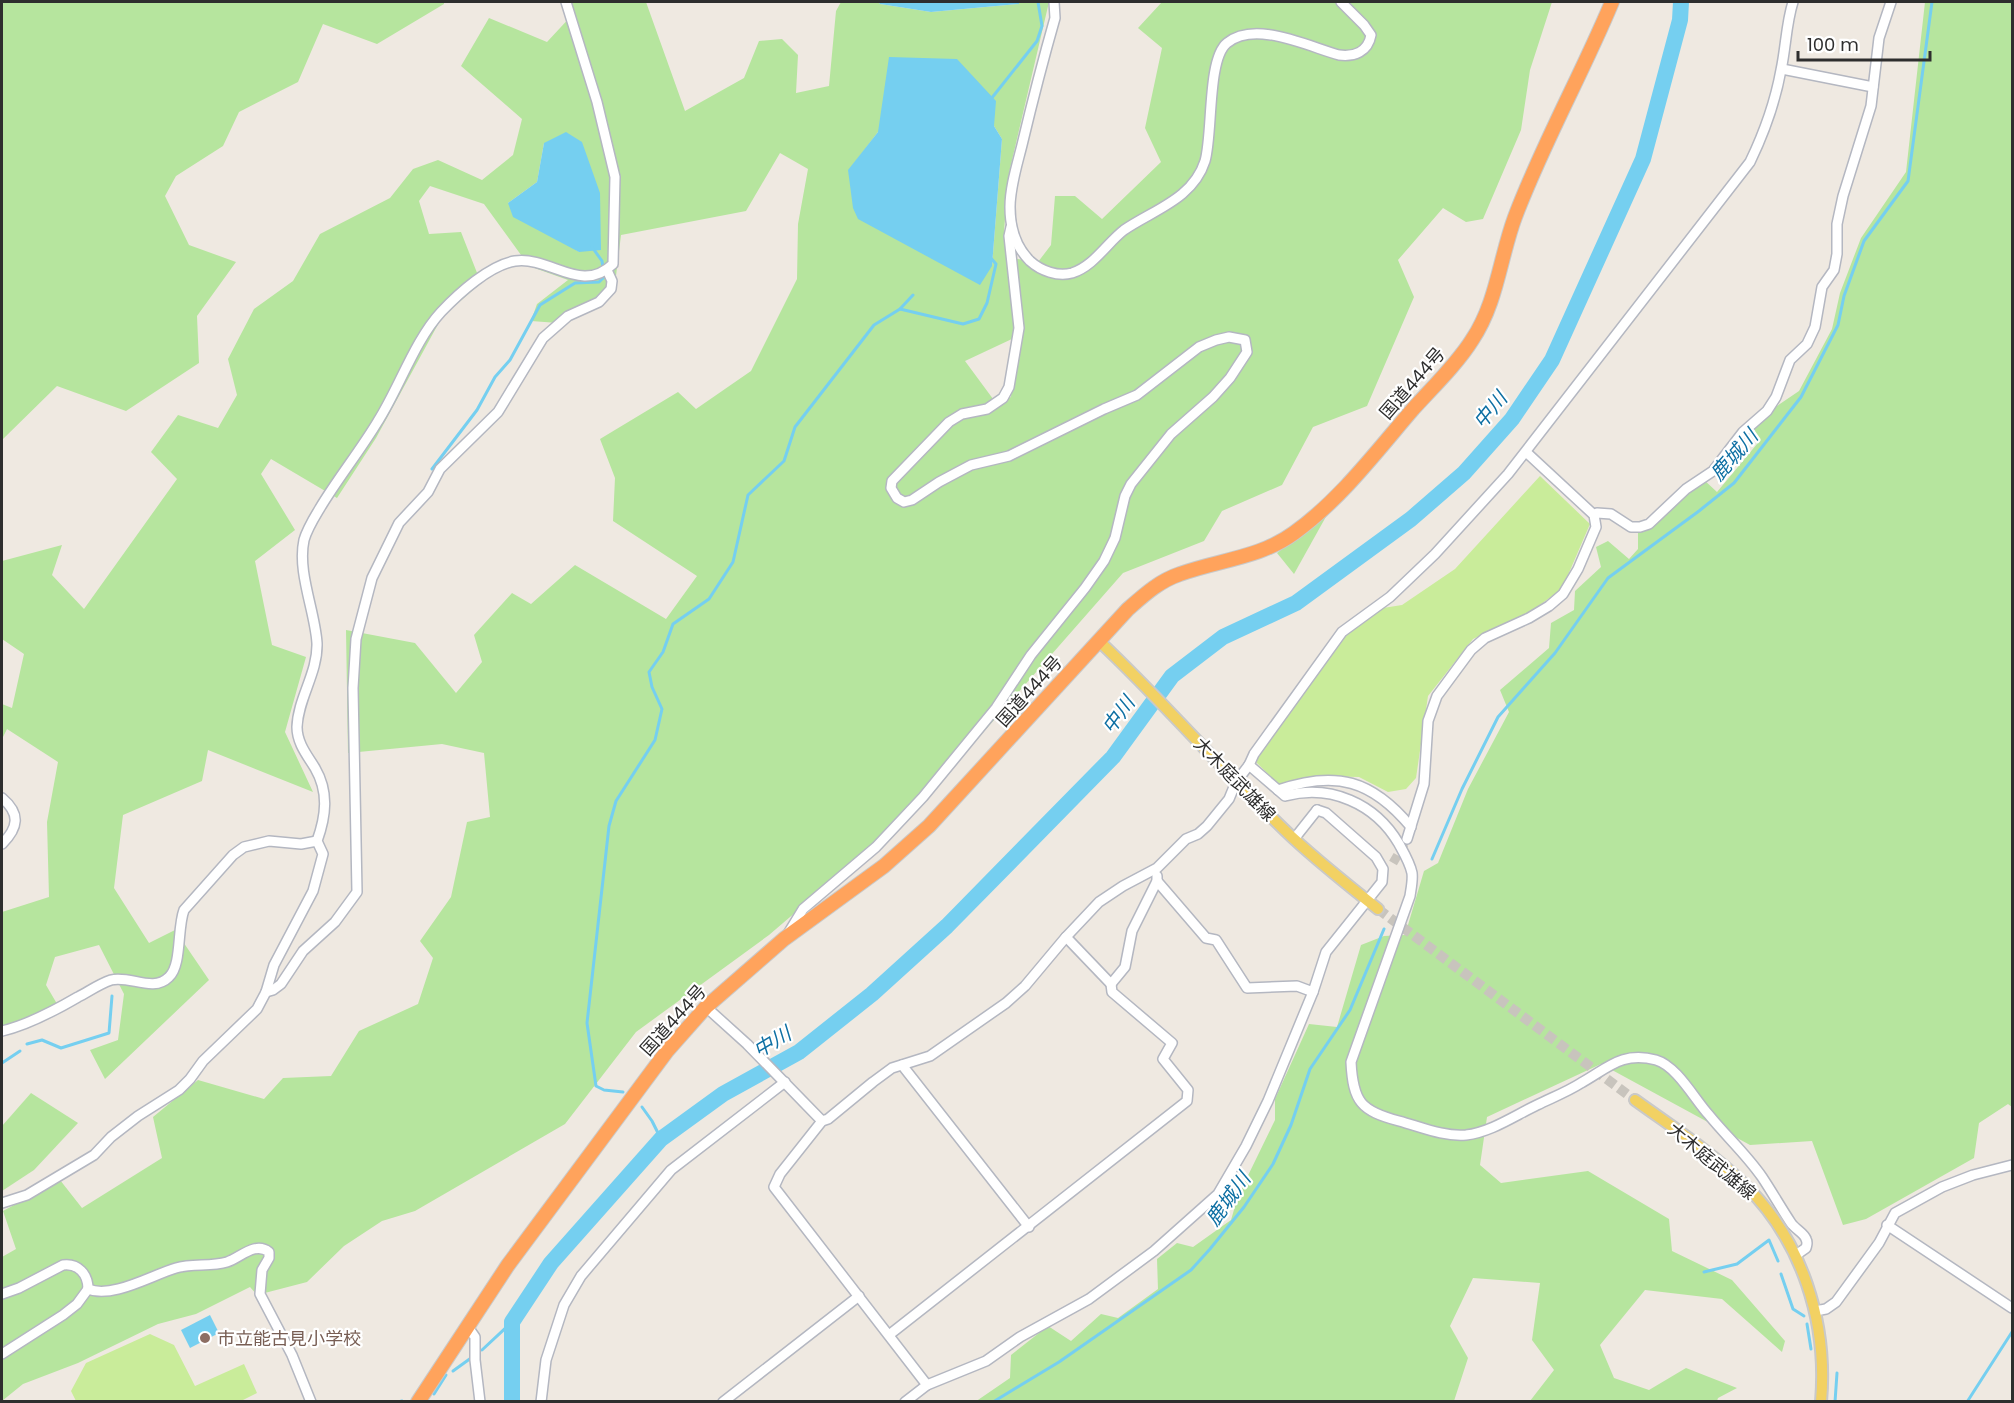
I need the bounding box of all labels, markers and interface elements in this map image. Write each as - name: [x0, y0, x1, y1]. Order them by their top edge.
- scale bar: [1798, 24, 1930, 62]
- text: 100 m: [1807, 32, 1859, 57]
- street label: 国道444号: [1374, 342, 1450, 424]
- water label: 中川: [1467, 384, 1515, 434]
- water label: 鹿城川: [1704, 422, 1766, 487]
- street label: 国道444号: [990, 650, 1068, 732]
- water label: 中川: [1095, 689, 1142, 739]
- street label: 大木庭武雄線: [1188, 731, 1282, 827]
- street label: 国道444号: [634, 979, 712, 1061]
- water label: 中川: [748, 1019, 798, 1064]
- street label: 大木庭武雄線: [1663, 1117, 1761, 1205]
- water label: 鹿城川: [1199, 1165, 1258, 1231]
- place label: 市立能古見小学校: [217, 1326, 361, 1351]
- marker: 市立能古見小学校: [198, 1331, 212, 1345]

